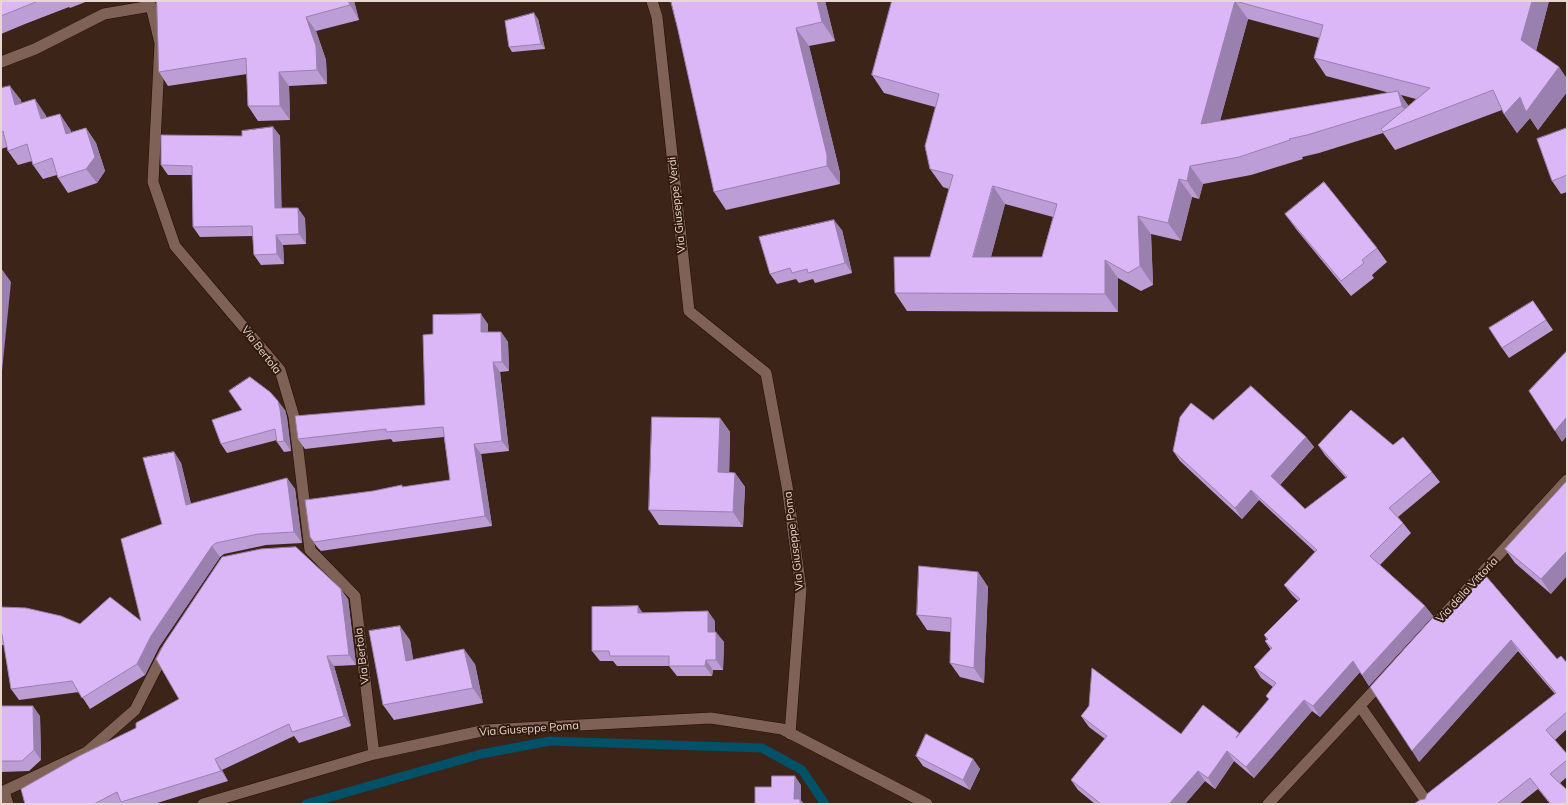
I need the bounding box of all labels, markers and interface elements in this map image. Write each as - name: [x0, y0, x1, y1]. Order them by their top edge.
- street label: Via Giuseppe Verdi: [665, 156, 689, 254]
- street label: Via Bertola: [238, 324, 284, 376]
- street label: Via Giuseppe Poma: [781, 491, 807, 591]
- street label: Via della Vittoria: [1433, 555, 1501, 625]
- street label: Via Bertola: [352, 627, 372, 685]
- street label: Via Giuseppe Poma: [479, 719, 579, 739]

